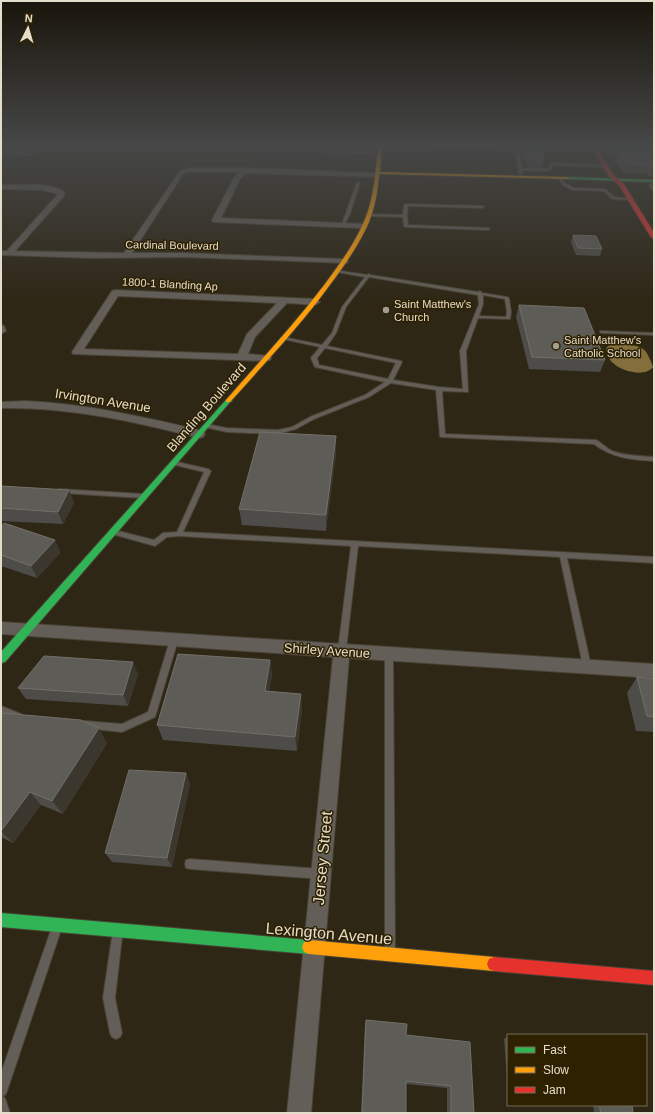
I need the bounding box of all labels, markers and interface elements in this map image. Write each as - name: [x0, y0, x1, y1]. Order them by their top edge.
- north arrow: [8, 8, 48, 48]
- text: N: [24, 12, 33, 24]
- street label: Cardinal Boulevard: [125, 238, 219, 252]
- street label: 1800-1 Blanding Ap: [122, 275, 218, 293]
- place label: Saint Matthew's Church: [394, 298, 472, 323]
- marker: Saint Matthew's Church: [381, 305, 391, 315]
- place label: Saint Matthew's Catholic School: [564, 334, 642, 359]
- marker: Saint Matthew's Catholic School: [551, 341, 561, 351]
- street label: Blanding Boulevard: [164, 360, 249, 455]
- street label: Irvington Avenue: [54, 386, 152, 415]
- street label: Shirley Avenue: [283, 640, 371, 661]
- street label: Jersey Street: [310, 810, 335, 906]
- street label: Lexington Avenue: [265, 919, 393, 948]
- legend: [507, 1034, 647, 1106]
- text: Fast: [543, 1043, 567, 1057]
- text: Slow: [543, 1063, 569, 1077]
- text: Jam: [543, 1083, 566, 1097]

